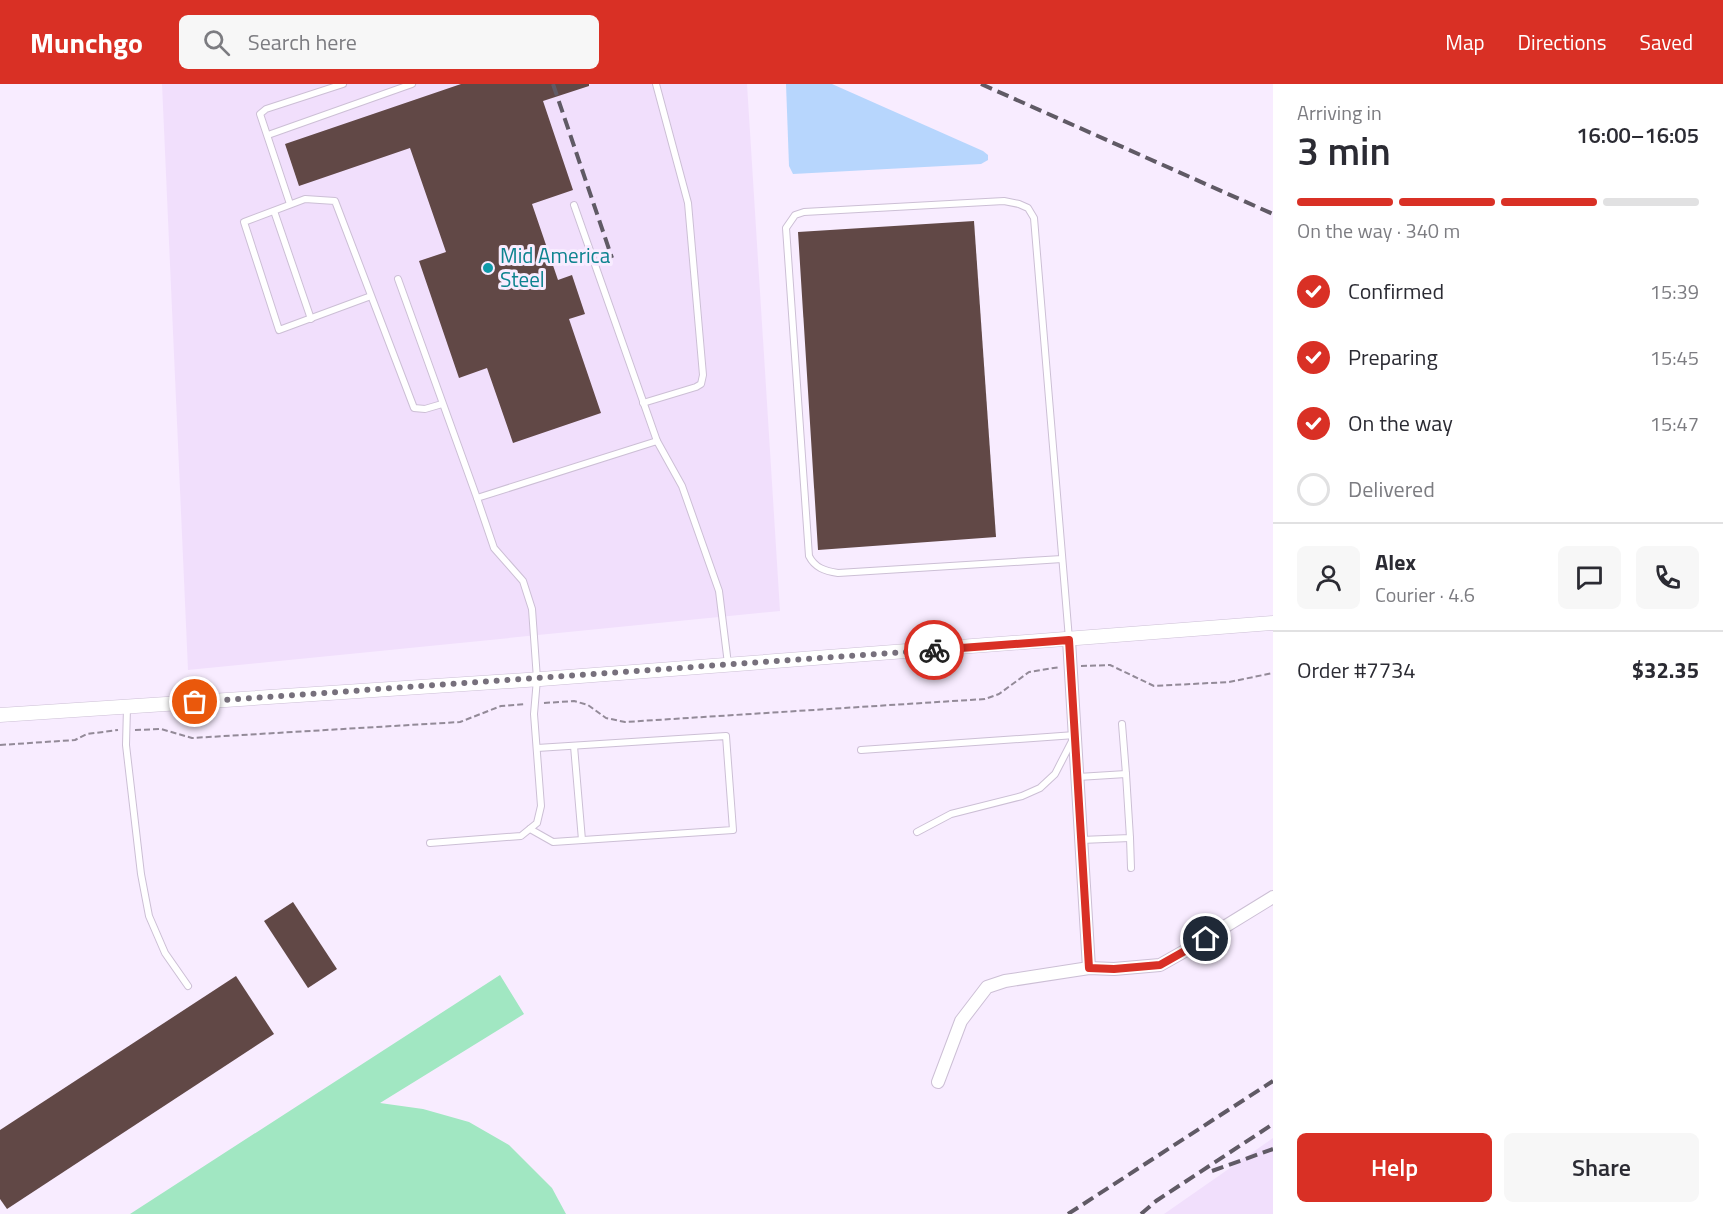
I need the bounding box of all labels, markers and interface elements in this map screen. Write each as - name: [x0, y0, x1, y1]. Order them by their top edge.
- search box: [179, 15, 599, 69]
- text: Munchgo: [30, 21, 143, 64]
- text: Search here: [248, 25, 357, 59]
- icon: search: [200, 26, 233, 59]
- text: Map: [1445, 26, 1485, 58]
- text: Directions: [1518, 26, 1607, 58]
- text: Saved: [1640, 26, 1693, 58]
- text: Arriving in: [1297, 97, 1382, 128]
- text: 16:00–16:05: [1576, 118, 1699, 152]
- text: 3 min: [1297, 121, 1391, 180]
- text: On the way · 340 m: [1297, 215, 1460, 246]
- place label: Mid America Steel: [500, 239, 611, 295]
- marker: Mid America Steel: [481, 261, 495, 275]
- text: Confirmed: [1348, 274, 1444, 308]
- icon: check: [1297, 275, 1330, 308]
- text: 15:39: [1650, 276, 1699, 307]
- text: Preparing: [1348, 340, 1438, 374]
- icon: check: [1297, 341, 1330, 374]
- text: 15:45: [1650, 342, 1699, 373]
- text: On the way: [1348, 406, 1453, 440]
- icon: check: [1297, 407, 1330, 440]
- text: 15:47: [1650, 408, 1699, 439]
- text: Delivered: [1348, 472, 1435, 506]
- text: Alex: [1375, 545, 1416, 579]
- button: person: [1297, 546, 1360, 609]
- button: chat: [1558, 546, 1621, 609]
- button: phone: [1636, 546, 1699, 609]
- text: Courier · 4.6: [1375, 579, 1475, 610]
- courier: [904, 620, 964, 680]
- icon: bike: [918, 634, 951, 667]
- text: Order #7734: [1297, 653, 1416, 687]
- text: $32.35: [1632, 653, 1699, 687]
- pin: [169, 676, 220, 727]
- icon: bag: [178, 685, 211, 718]
- pin: [1180, 913, 1231, 964]
- icon: home: [1189, 922, 1222, 955]
- button: Help: [1297, 1133, 1492, 1202]
- button: Share: [1504, 1133, 1699, 1202]

